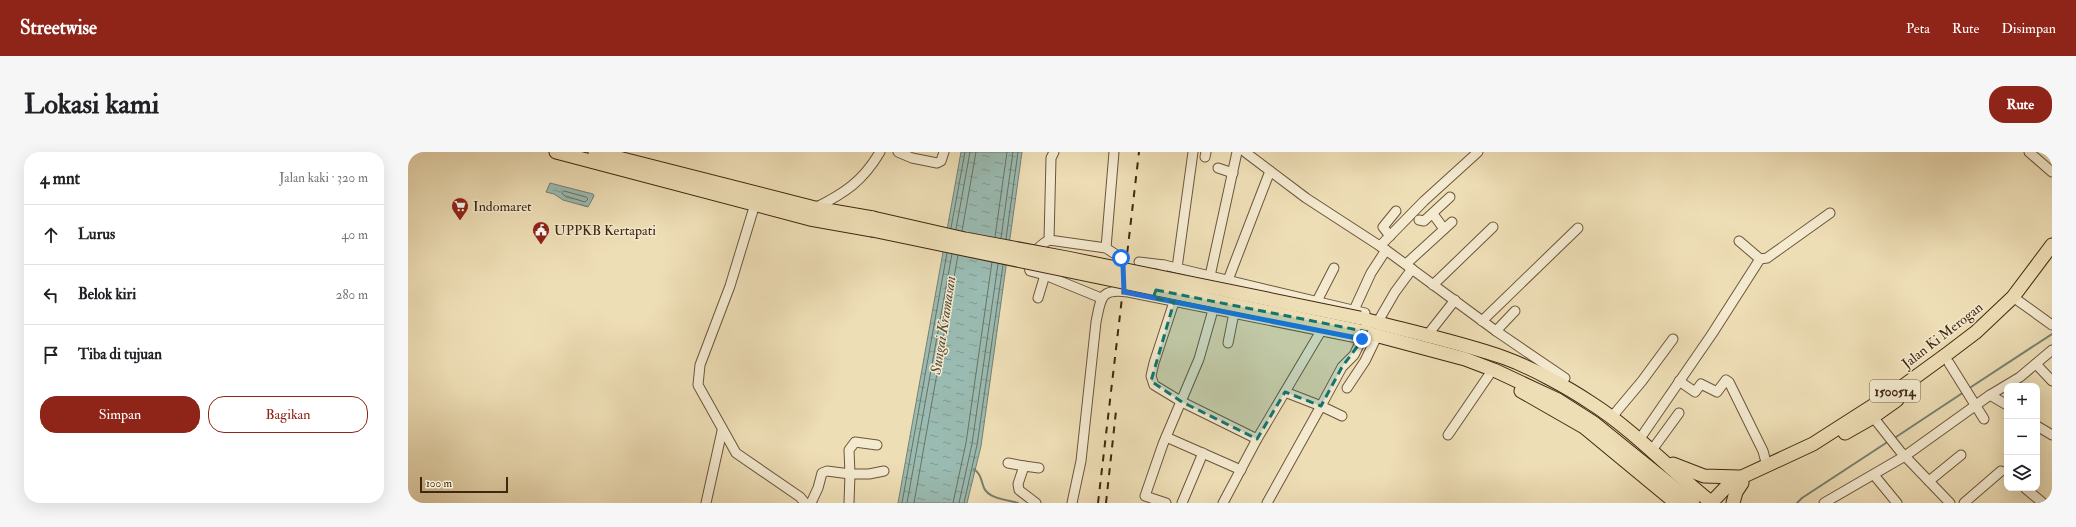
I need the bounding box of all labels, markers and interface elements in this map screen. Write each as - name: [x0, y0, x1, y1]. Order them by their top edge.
- text: Streetwise: [20, 16, 97, 40]
- text: Peta: [1906, 20, 1930, 37]
- text: Rute: [1952, 20, 1979, 37]
- text: Disimpan: [2001, 20, 2056, 37]
- button: Rute: [1989, 86, 2052, 123]
- text: Lokasi kami: [24, 87, 159, 122]
- text: 4 mnt: [40, 168, 80, 189]
- text: Jalan kaki · 320 m: [279, 170, 368, 186]
- supermarket icon: Indomaret: [450, 196, 470, 221]
- place label: Indomaret: [473, 198, 532, 215]
- public building icon: UPPKB Kertapati: [531, 220, 551, 245]
- place label: UPPKB Kertapati: [554, 222, 656, 240]
- icon: ahead: [40, 224, 62, 246]
- text: Lurus: [78, 225, 115, 244]
- text: 40 m: [342, 227, 368, 243]
- route start: [1112, 249, 1130, 267]
- water label: Sungai Kramasan: [926, 274, 961, 377]
- icon: left: [40, 284, 62, 306]
- text: Belok kiri: [78, 285, 136, 304]
- text: 280 m: [336, 287, 368, 303]
- street label: Jalan Ki Merogan: [1898, 299, 1986, 373]
- route end: [1353, 330, 1371, 348]
- icon: arrive: [40, 344, 62, 366]
- text: Tiba di tujuan: [78, 345, 162, 364]
- road number: 1500514: [1870, 380, 1920, 402]
- map controls: [2004, 383, 2040, 491]
- button: +: [2004, 383, 2040, 419]
- button: Simpan: [40, 396, 200, 433]
- button: Bagikan: [208, 396, 368, 433]
- button: −: [2004, 419, 2040, 455]
- button: layers: [2004, 455, 2040, 491]
- scale bar: [420, 475, 508, 494]
- text: 100 m: [426, 477, 452, 490]

